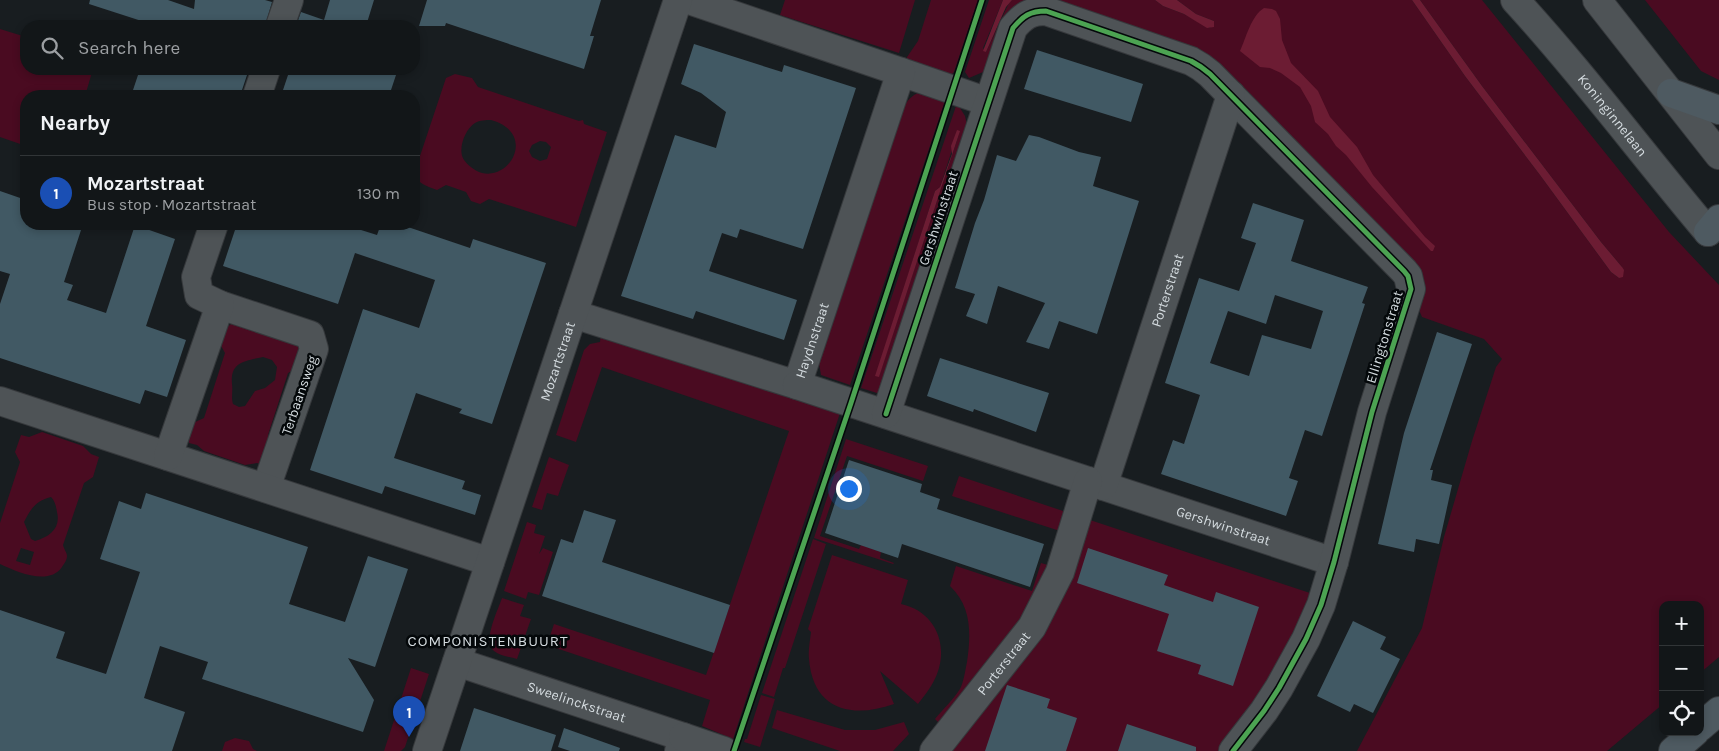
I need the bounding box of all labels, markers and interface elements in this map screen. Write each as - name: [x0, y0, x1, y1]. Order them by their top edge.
- search box: [20, 20, 420, 75]
- icon: search: [38, 34, 66, 62]
- text: Search here: [78, 37, 180, 59]
- street label: Koninginnelaan: [1574, 71, 1651, 160]
- text: Nearby: [40, 111, 110, 135]
- street label: Gershwinstraat: [915, 169, 962, 267]
- text: Mozartstraat: [87, 173, 205, 195]
- text: 1: [53, 184, 59, 203]
- text: 130 m: [357, 184, 400, 203]
- text: Bus stop · Mozartstraat: [87, 195, 256, 214]
- street label: Porterstraat: [1148, 251, 1188, 329]
- street label: Ellingtonstraat: [1362, 289, 1407, 386]
- street label: Haydnstraat: [792, 300, 833, 381]
- street label: Mozartstraat: [537, 319, 579, 403]
- street label: Terbaansweg: [278, 353, 321, 437]
- your location: [836, 476, 862, 502]
- street label: Gershwinstraat: [1174, 503, 1273, 549]
- map controls: [1659, 601, 1704, 736]
- button: +: [1659, 601, 1704, 646]
- street label: Porterstraat: [973, 628, 1034, 699]
- district label: COMPONISTENBUURT: [408, 632, 568, 650]
- button: −: [1659, 646, 1704, 691]
- street label: Sweelinckstraat: [525, 678, 628, 726]
- button: locate: [1659, 691, 1704, 736]
- pin: 1: [393, 696, 425, 737]

